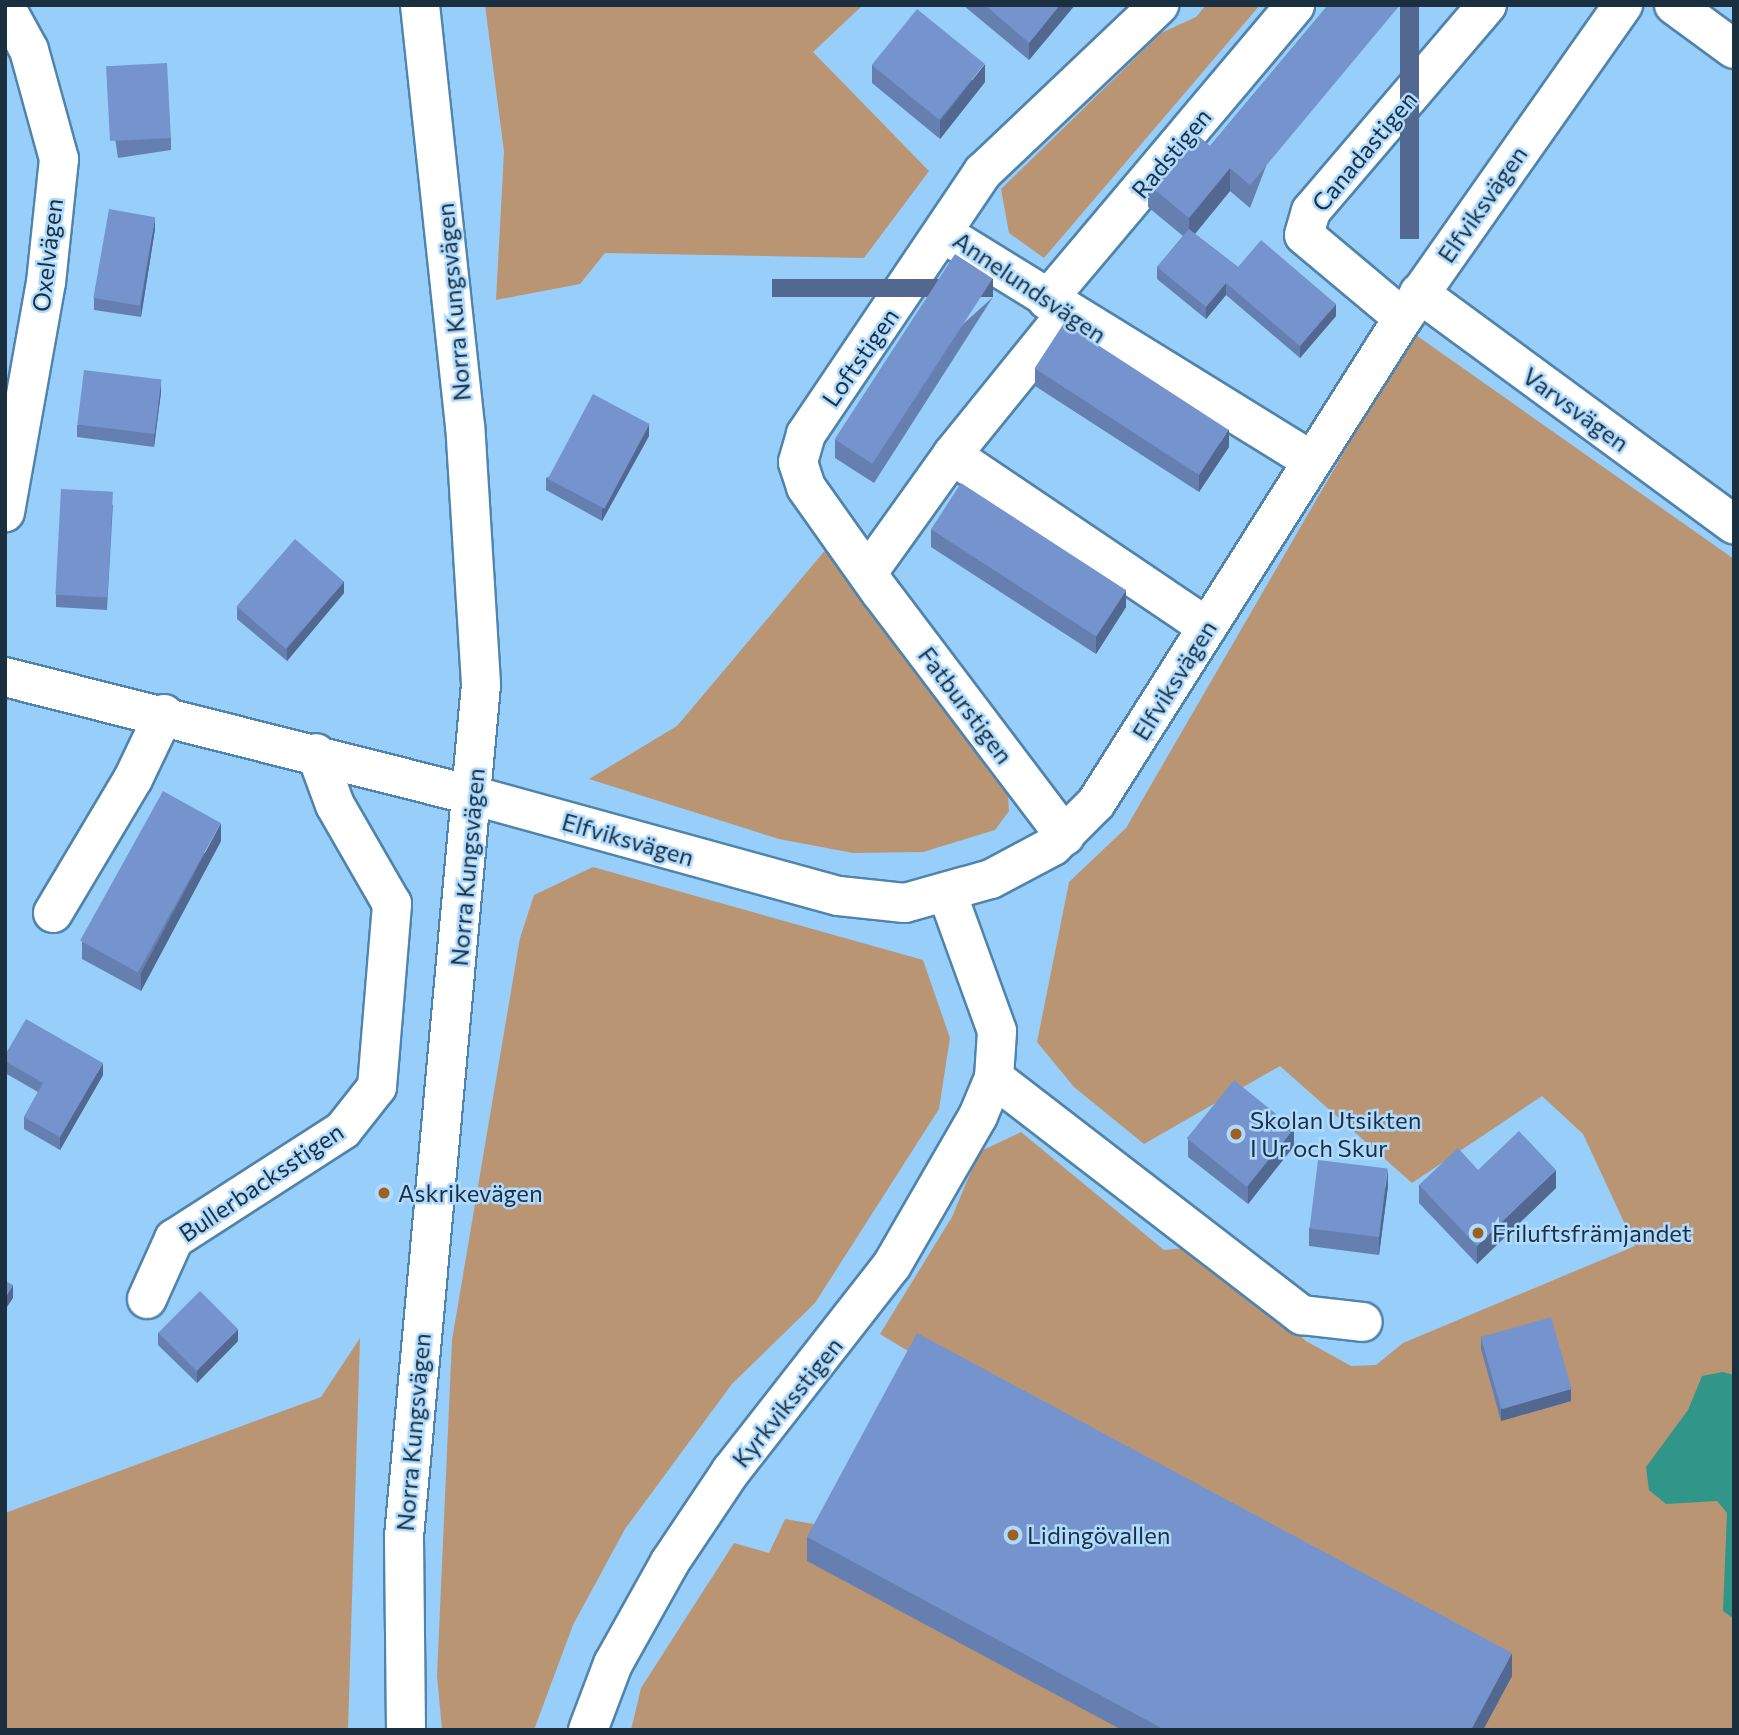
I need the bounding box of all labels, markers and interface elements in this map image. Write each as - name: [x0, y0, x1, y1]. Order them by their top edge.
- street label: Canadastigen: [1305, 85, 1423, 217]
- street label: Radstigen: [1125, 102, 1217, 204]
- street label: Elfviksvägen: [1431, 140, 1533, 268]
- street label: Oxelvägen: [26, 197, 68, 313]
- street label: Norra Kungsvägen: [430, 202, 476, 402]
- street label: Annelundsvägen: [948, 225, 1112, 349]
- street label: Loftstigen: [816, 302, 904, 412]
- street label: Varvsvägen: [1517, 361, 1635, 457]
- street label: Elfviksvägen: [1126, 615, 1222, 745]
- street label: Fatburstigen: [913, 641, 1019, 769]
- street label: Norra Kungsvägen: [444, 767, 490, 967]
- street label: Elfviksvägen: [559, 806, 697, 872]
- place label: Skolan Utsikten I Ur och Skur: [1250, 1106, 1421, 1162]
- street label: Bullerbacksstigen: [173, 1116, 349, 1248]
- marker: Skolan Utsikten I Ur och Skur: [1228, 1126, 1244, 1142]
- place label: Askrikevägen: [398, 1179, 543, 1207]
- marker: Askrikevägen: [376, 1185, 392, 1201]
- place label: Friluftsfrämjandet: [1492, 1219, 1692, 1247]
- marker: Friluftsfrämjandet: [1470, 1225, 1486, 1241]
- street label: Kyrkviksstigen: [726, 1331, 848, 1473]
- street label: Norra Kungsvägen: [390, 1332, 436, 1532]
- place label: Lidingövallen: [1027, 1521, 1171, 1549]
- marker: Lidingövallen: [1005, 1527, 1021, 1543]

